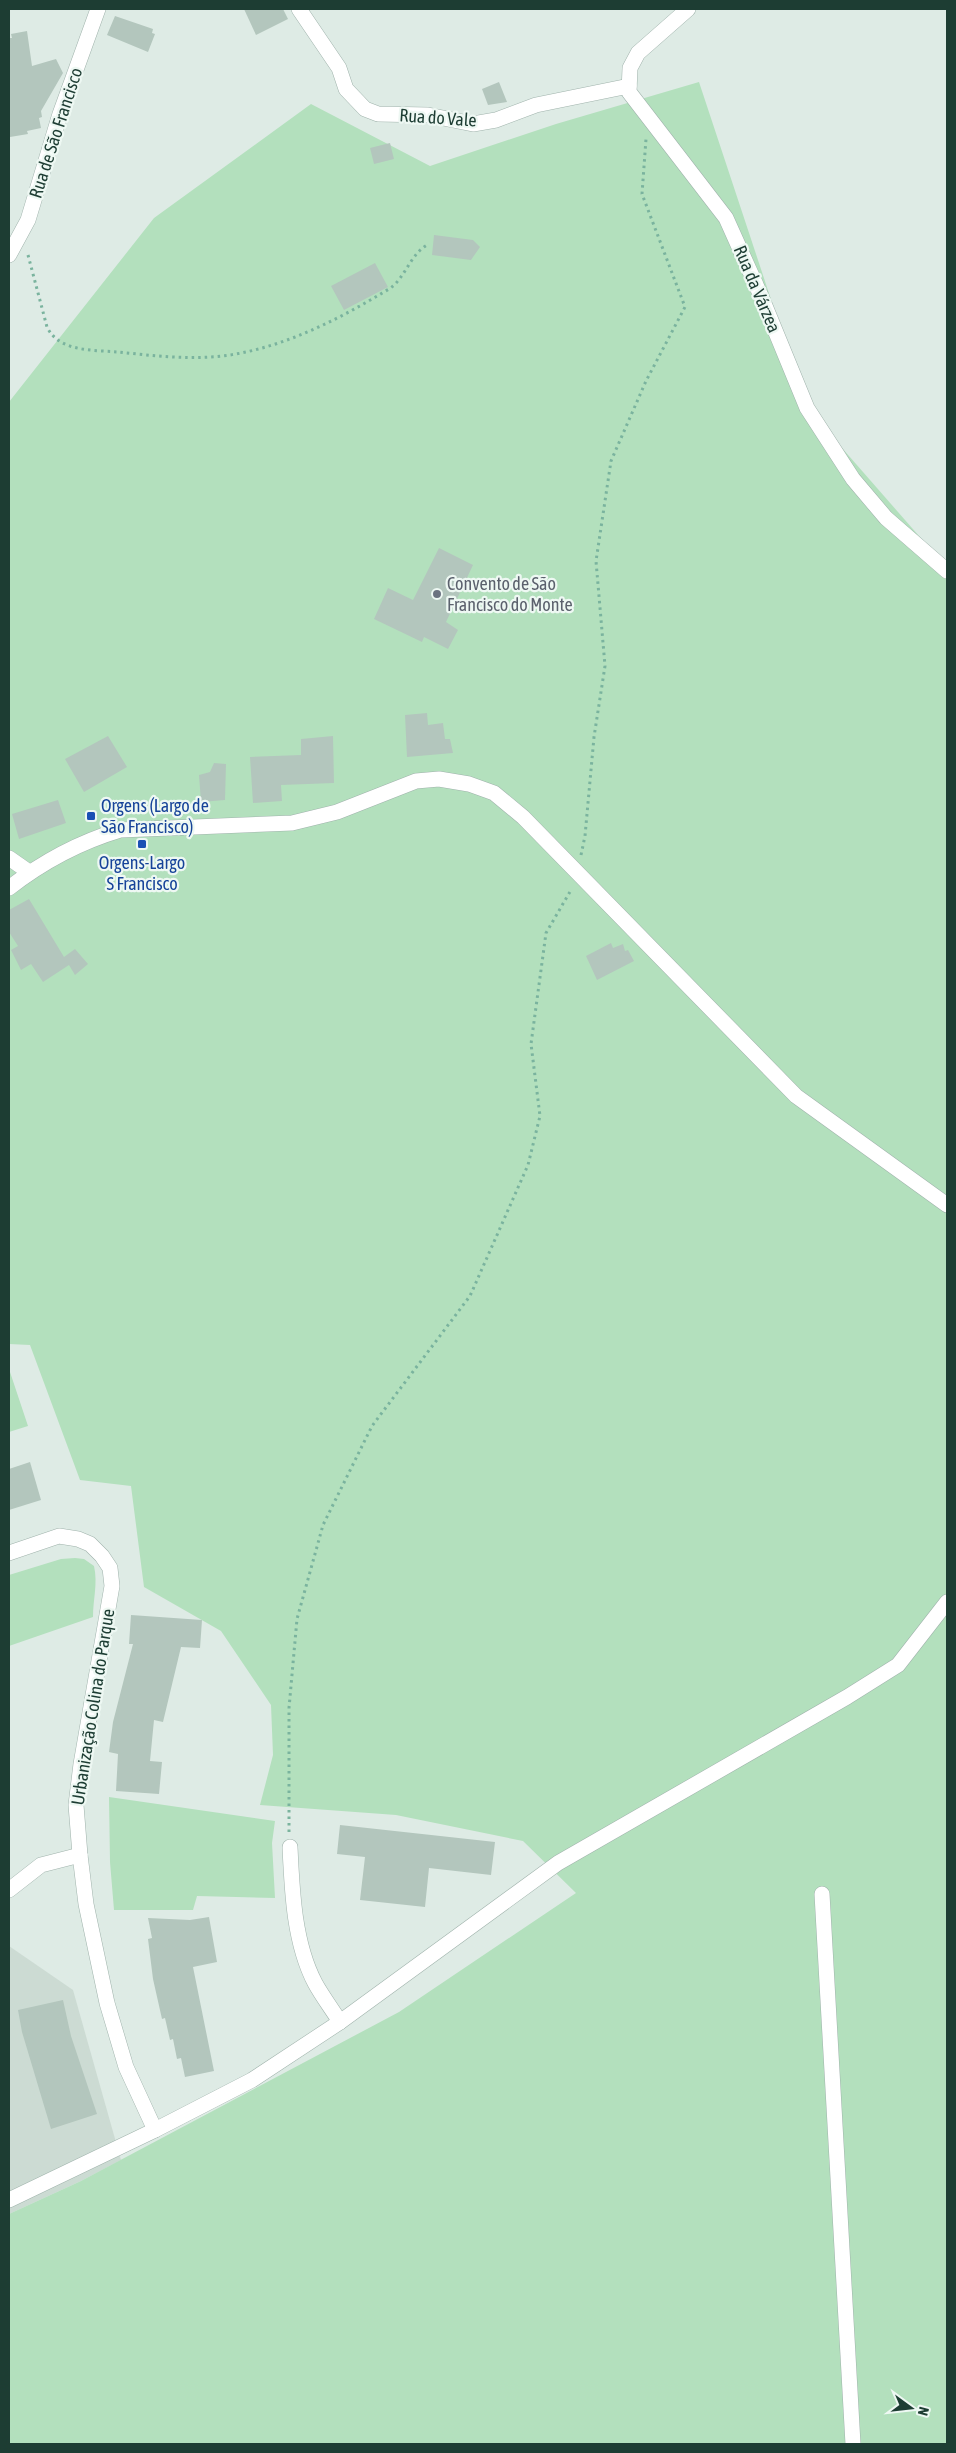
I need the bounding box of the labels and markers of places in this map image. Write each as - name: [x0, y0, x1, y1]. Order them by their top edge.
- place label: Convento de São Francisco do Monte: [447, 573, 573, 615]
- marker: Convento de São Francisco do Monte: [431, 588, 443, 600]
- place label: Orgens (Largo de São Francisco): [101, 795, 209, 837]
- marker: Orgens (Largo de São Francisco): [85, 810, 97, 822]
- marker: Orgens-Largo S Francisco: [136, 838, 148, 850]
- place label: Orgens-Largo S Francisco: [99, 852, 185, 894]

